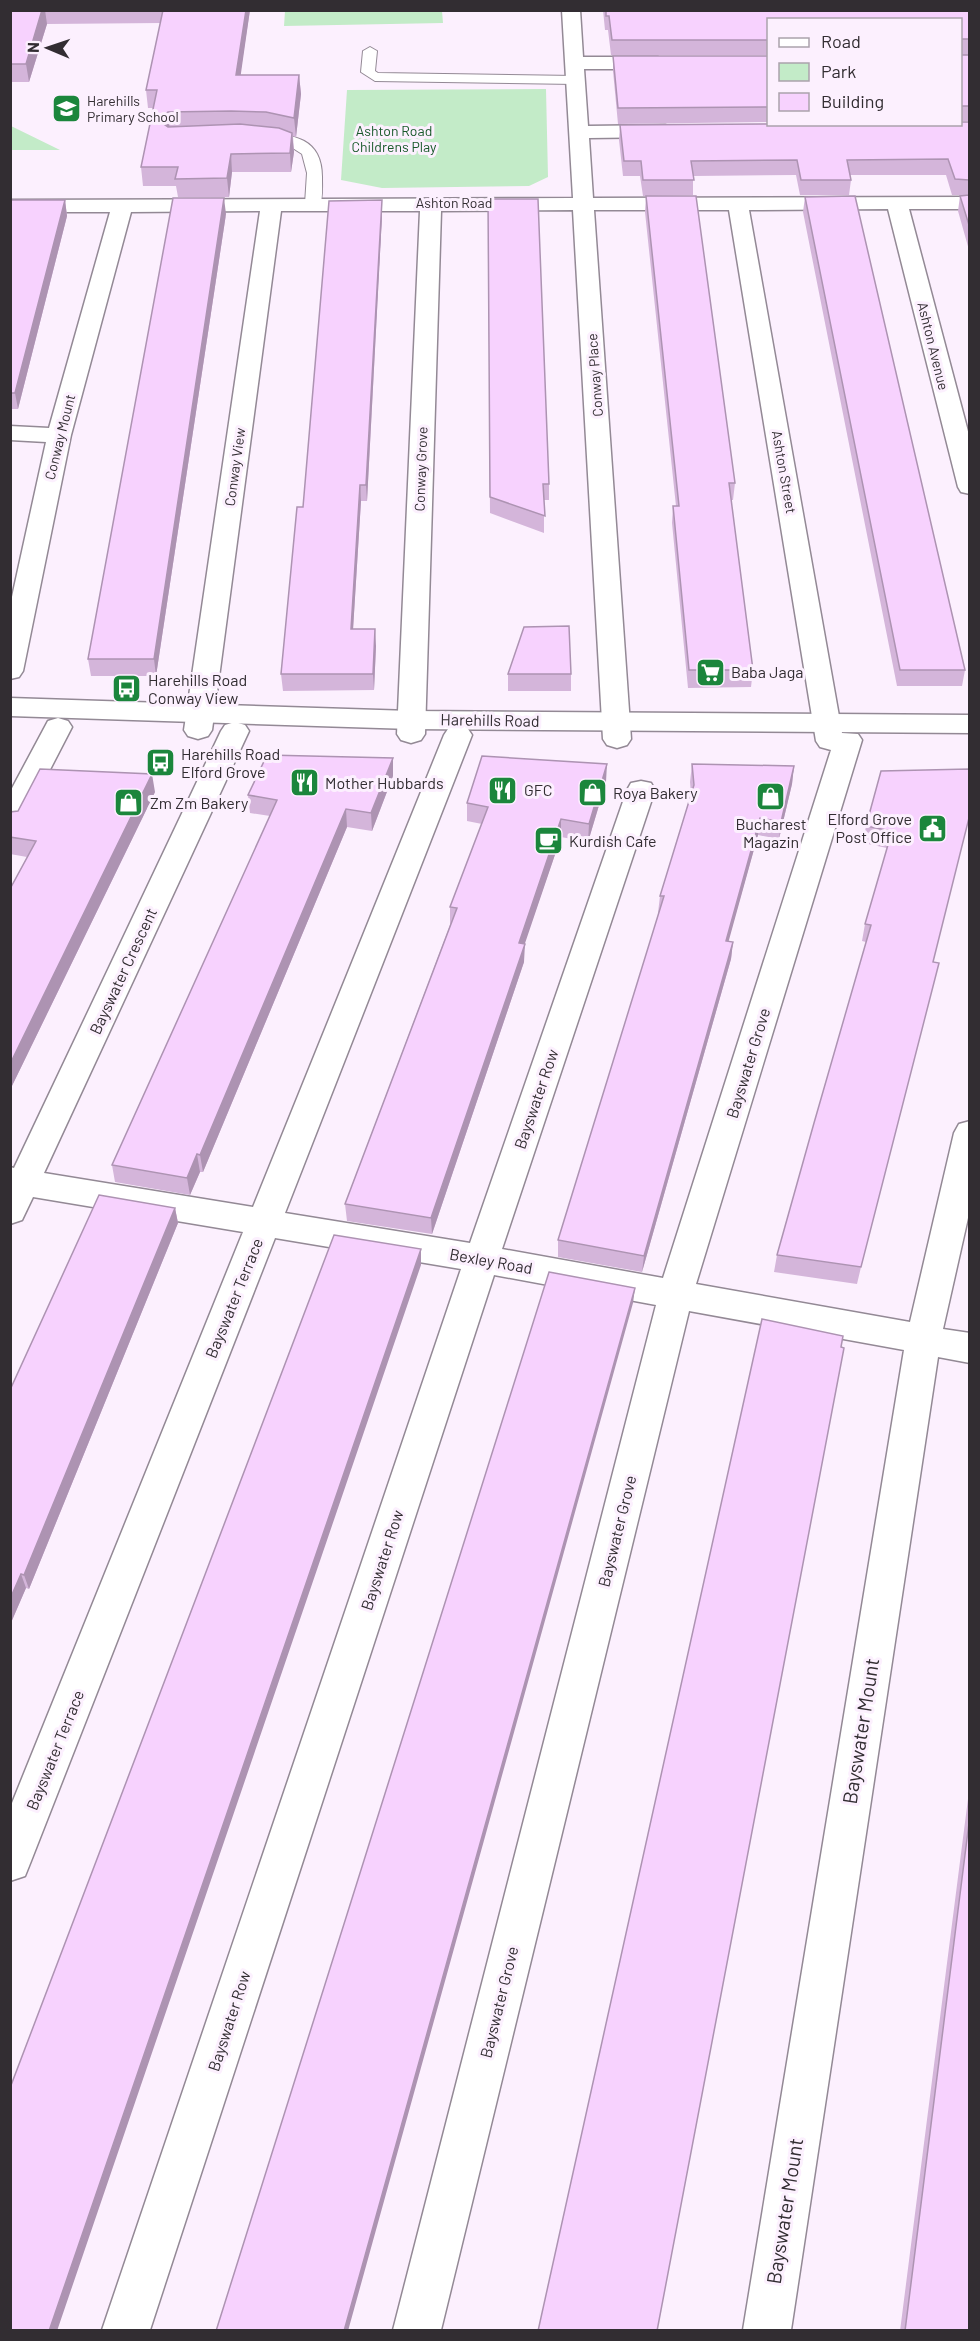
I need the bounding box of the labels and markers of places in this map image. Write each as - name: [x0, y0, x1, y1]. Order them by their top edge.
- place label: Harehills Primary School: [87, 92, 179, 125]
- school or university icon: Harehills Primary School: [50, 93, 82, 125]
- supermarket icon: Baba Jaga: [694, 656, 726, 688]
- place label: Baba Jaga: [731, 662, 803, 681]
- place label: Harehills Road Conway View: [148, 670, 247, 707]
- bus stop icon: Harehills Road Conway View: [111, 673, 143, 705]
- place label: Harehills Road Elford Grove: [181, 744, 280, 781]
- bus stop icon: Harehills Road Elford Grove: [144, 747, 176, 779]
- restaurant icon: Mother Hubbards: [288, 767, 320, 799]
- place label: Mother Hubbards: [325, 773, 444, 792]
- restaurant icon: GFC: [487, 774, 519, 806]
- shop icon: Roya Bakery: [576, 777, 608, 809]
- place label: GFC: [524, 780, 553, 799]
- shop icon: Bucharest Magazin: [755, 780, 787, 812]
- place label: Roya Bakery: [613, 783, 698, 802]
- shop icon: Zm Zm Bakery: [113, 787, 145, 819]
- place label: Zm Zm Bakery: [150, 793, 249, 812]
- place label: Elford Grove Post Office: [827, 809, 912, 846]
- public building icon: Elford Grove Post Office: [917, 812, 949, 844]
- place label: Bucharest Magazin: [735, 814, 807, 851]
- cafe icon: Kurdish Cafe: [532, 825, 564, 857]
- place label: Kurdish Cafe: [569, 831, 657, 850]

